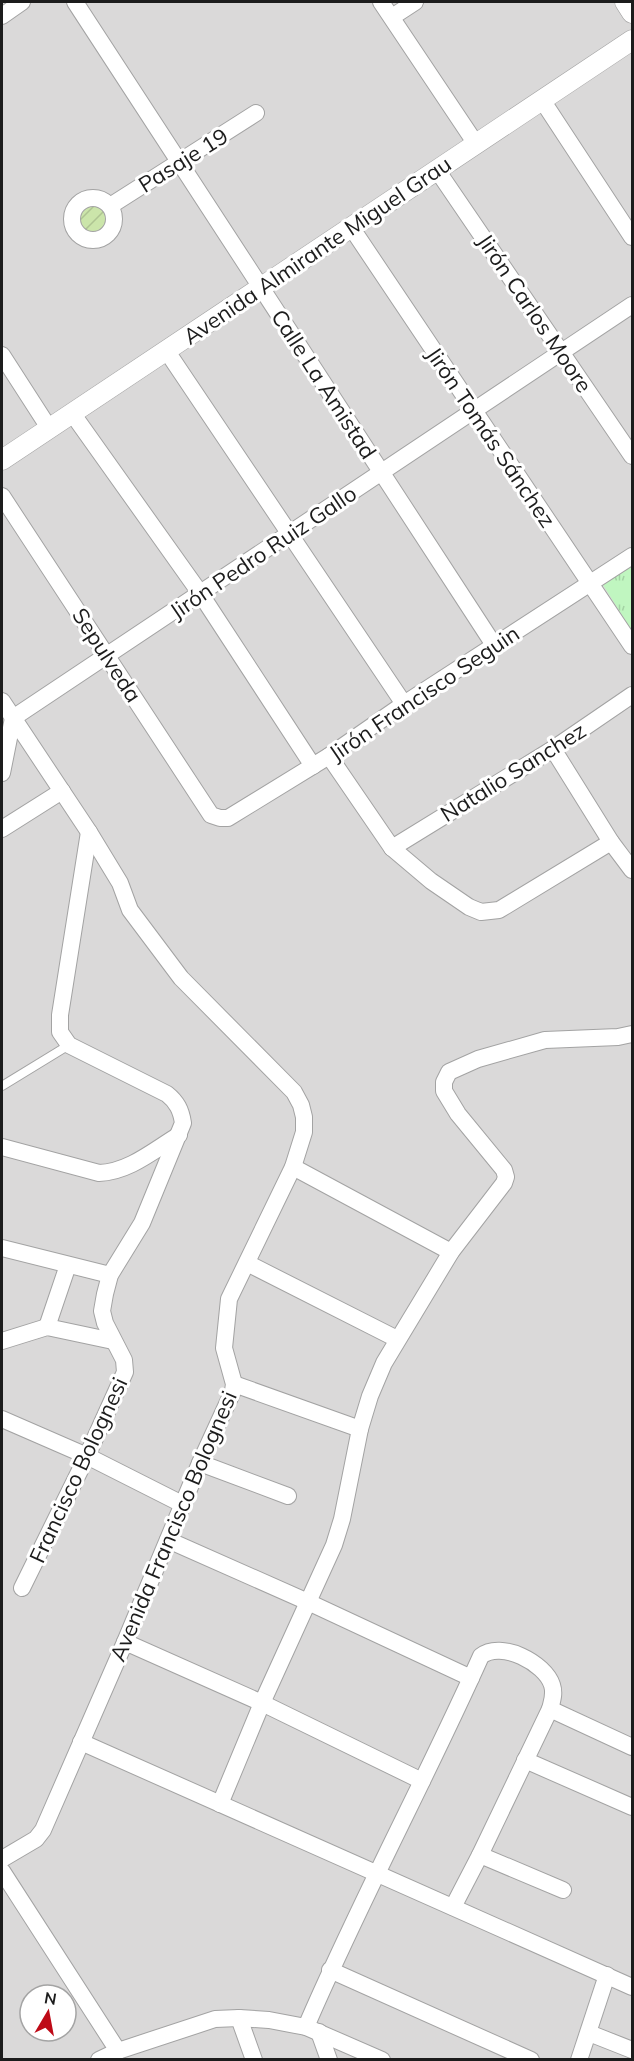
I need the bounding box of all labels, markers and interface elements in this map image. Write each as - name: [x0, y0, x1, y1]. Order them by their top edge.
- street label: Pasaje 19: [133, 122, 233, 198]
- street label: Avenida Almirante Miguel Grau: [178, 150, 456, 350]
- street label: Jirón Carlos Moore: [471, 228, 599, 398]
- street label: Calle La Amistad: [265, 304, 383, 464]
- street label: Jirón Tomás Sánchez: [420, 341, 562, 533]
- street label: Jirón Pedro Ruiz Gallo: [164, 479, 362, 625]
- street label: Sepulveda: [66, 603, 148, 707]
- street label: Jirón Francisco Seguin: [324, 619, 524, 767]
- street label: Natalio Sanchez: [435, 716, 591, 828]
- street label: Francisco Bolognesi: [23, 1373, 133, 1567]
- street label: Avenida Francisco Bolognesi: [103, 1387, 243, 1665]
- north arrow: [18, 1983, 78, 2043]
- text: N: [43, 1987, 58, 2009]

